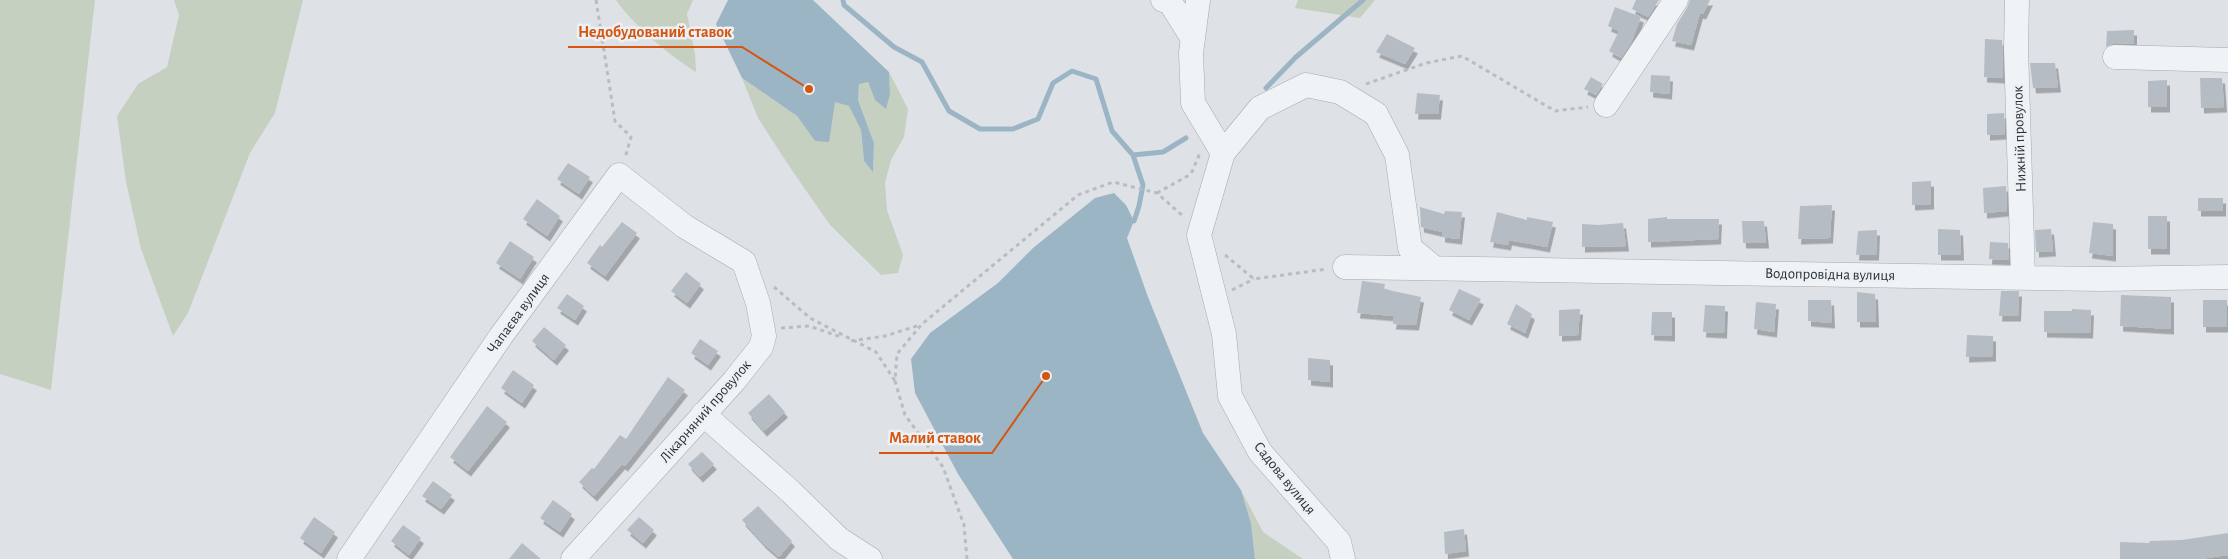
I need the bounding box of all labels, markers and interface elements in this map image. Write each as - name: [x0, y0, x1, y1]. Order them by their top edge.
- callout: Недобудований ставок: [568, 16, 742, 47]
- text: Недобудований ставок: [578, 24, 732, 41]
- street label: Нижній провулок: [2010, 85, 2029, 192]
- street label: Водопровідна вулиця: [1765, 266, 1895, 283]
- street label: Чапаєва вулиця: [484, 270, 552, 356]
- street label: Лікарняний провулок: [657, 357, 754, 466]
- callout: Малий ставок: [879, 422, 992, 453]
- text: Малий ставок: [889, 430, 981, 446]
- street label: Садова вулиця: [1251, 439, 1318, 518]

